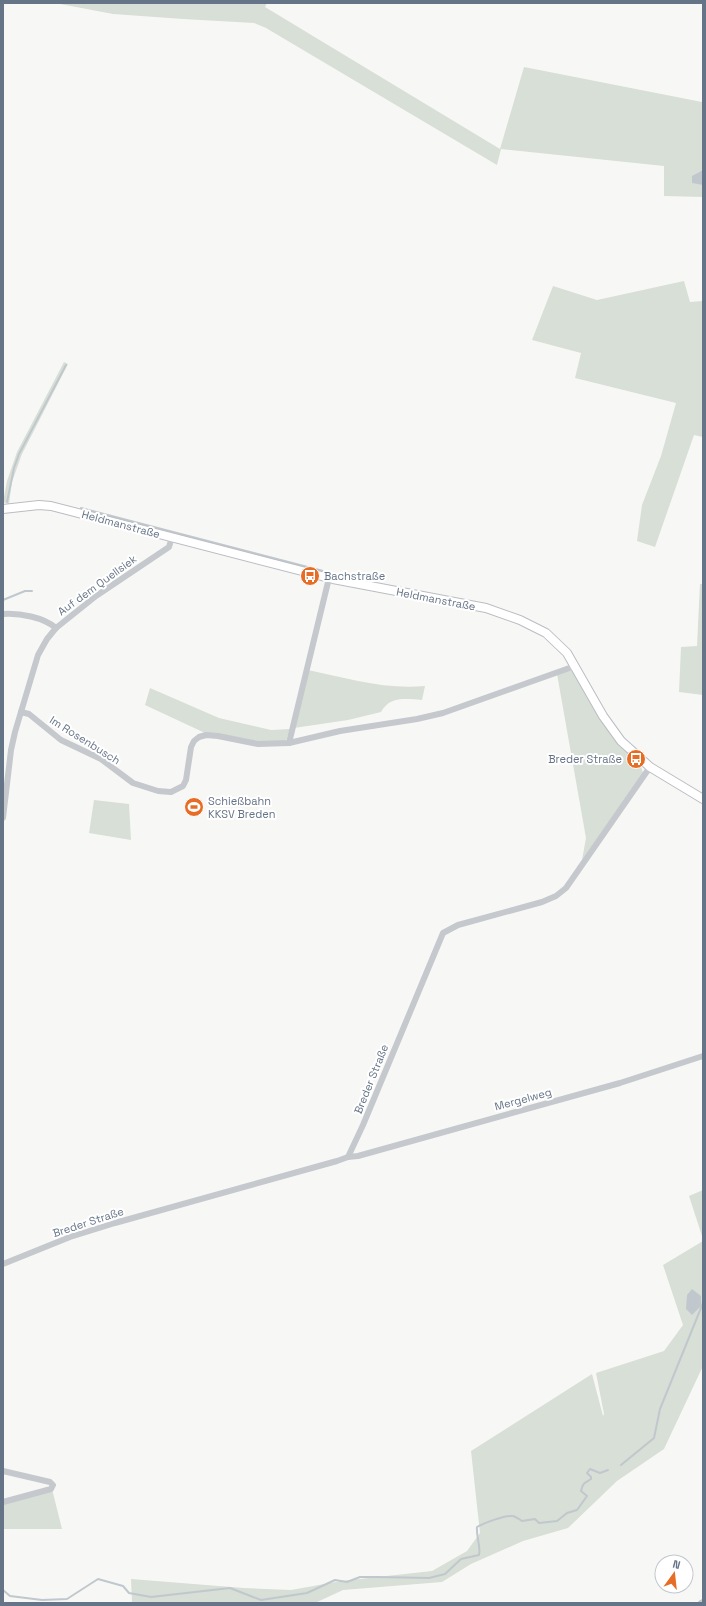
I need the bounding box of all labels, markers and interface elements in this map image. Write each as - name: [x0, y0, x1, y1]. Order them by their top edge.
- street label: Heldmanstraße: [80, 507, 162, 541]
- street label: Auf dem Quellsiek: [55, 552, 139, 618]
- bus stop icon: Bachstraße: [299, 565, 321, 587]
- place label: Bachstraße: [324, 569, 385, 583]
- street label: Heldmanstraße: [395, 584, 477, 614]
- street label: Im Rosenbusch: [47, 713, 123, 767]
- bus stop icon: Breder Straße: [625, 748, 647, 770]
- place label: Breder Straße: [548, 752, 622, 766]
- place label: Schießbahn KKSV Breden: [208, 794, 276, 821]
- sports icon: Schießbahn KKSV Breden: [183, 796, 205, 818]
- street label: Breder Straße: [351, 1042, 391, 1116]
- street label: Mergelweg: [493, 1085, 553, 1113]
- street label: Breder Straße: [51, 1204, 125, 1240]
- north arrow: [654, 1554, 694, 1594]
- text: N: [671, 1557, 682, 1572]

